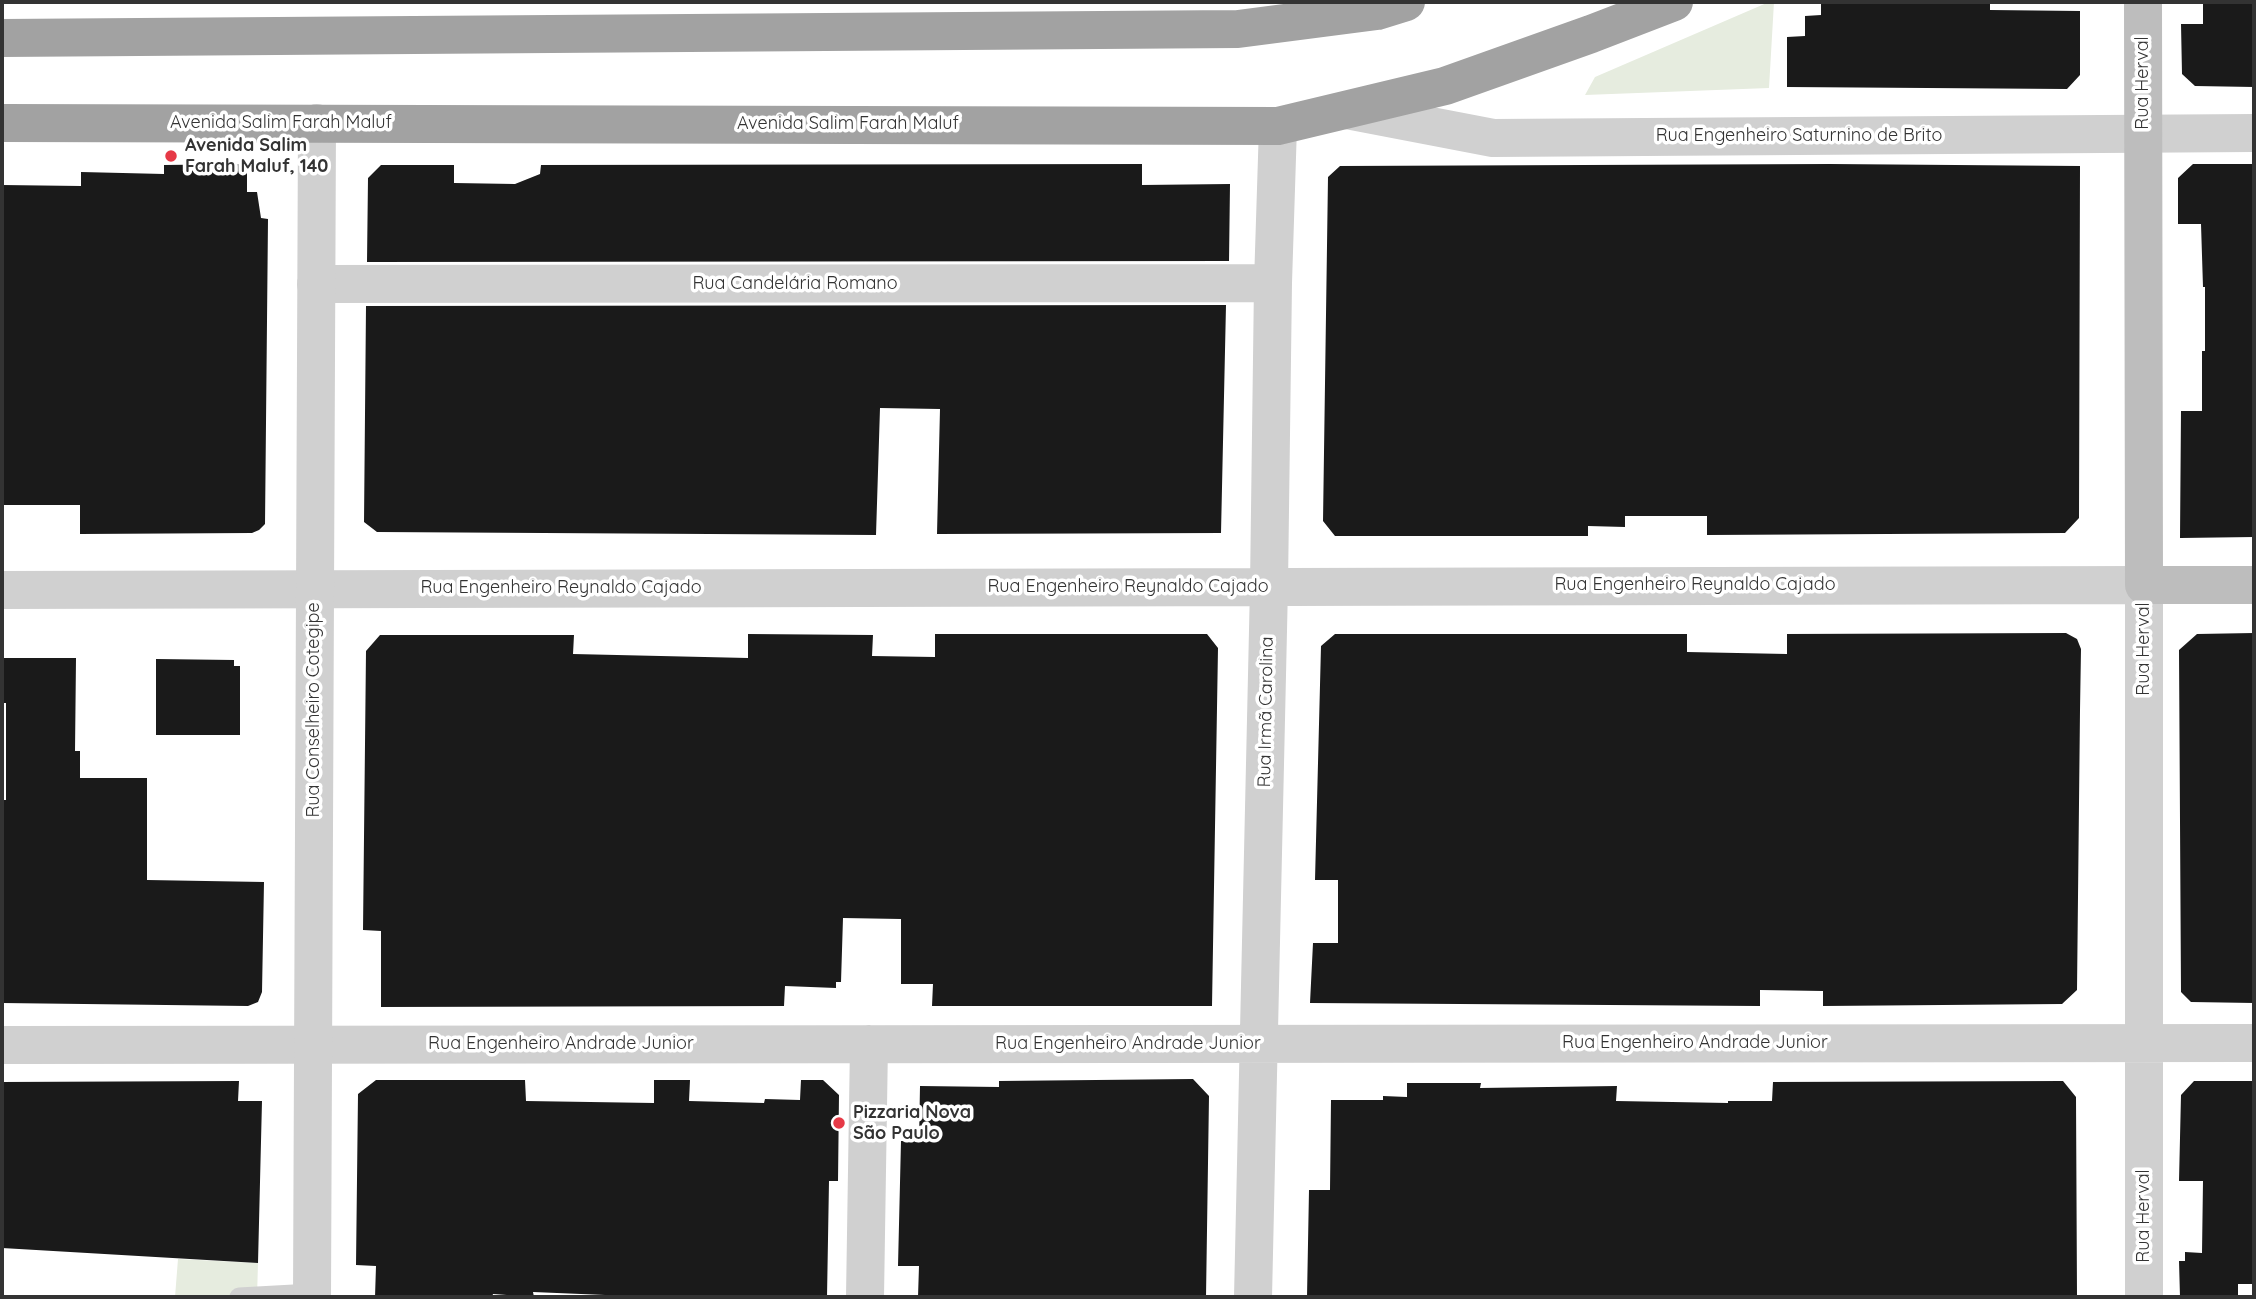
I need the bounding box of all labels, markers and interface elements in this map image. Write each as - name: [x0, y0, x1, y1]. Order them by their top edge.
- street label: Rua Herval: [2132, 36, 2154, 130]
- street label: Avenida Salim Farah Maluf: [170, 112, 392, 134]
- street label: Avenida Salim Farah Maluf: [737, 113, 959, 135]
- street label: Rua Engenheiro Saturnino de Brito: [1656, 125, 1942, 147]
- place label: Avenida Salim Farah Maluf, 140: [185, 135, 328, 178]
- marker: Avenida Salim Farah Maluf, 140: [163, 148, 179, 164]
- street label: Rua Candelária Romano: [692, 273, 898, 295]
- street label: Rua Engenheiro Reynaldo Cajado: [1554, 574, 1836, 596]
- street label: Rua Engenheiro Reynaldo Cajado: [987, 576, 1269, 598]
- street label: Rua Engenheiro Reynaldo Cajado: [420, 577, 702, 599]
- street label: Rua Conselheiro Cotegipe: [303, 602, 325, 818]
- street label: Rua Herval: [2133, 602, 2155, 696]
- street label: Rua Irmã Carolina: [1254, 636, 1278, 788]
- street label: Rua Engenheiro Andrade Junior: [1562, 1032, 1828, 1054]
- street label: Rua Engenheiro Andrade Junior: [428, 1033, 694, 1055]
- street label: Rua Engenheiro Andrade Junior: [995, 1033, 1261, 1055]
- place label: Pizzaria Nova São Paulo: [853, 1102, 971, 1144]
- marker: Pizzaria Nova São Paulo: [831, 1115, 847, 1131]
- street label: Rua Herval: [2133, 1169, 2155, 1263]

